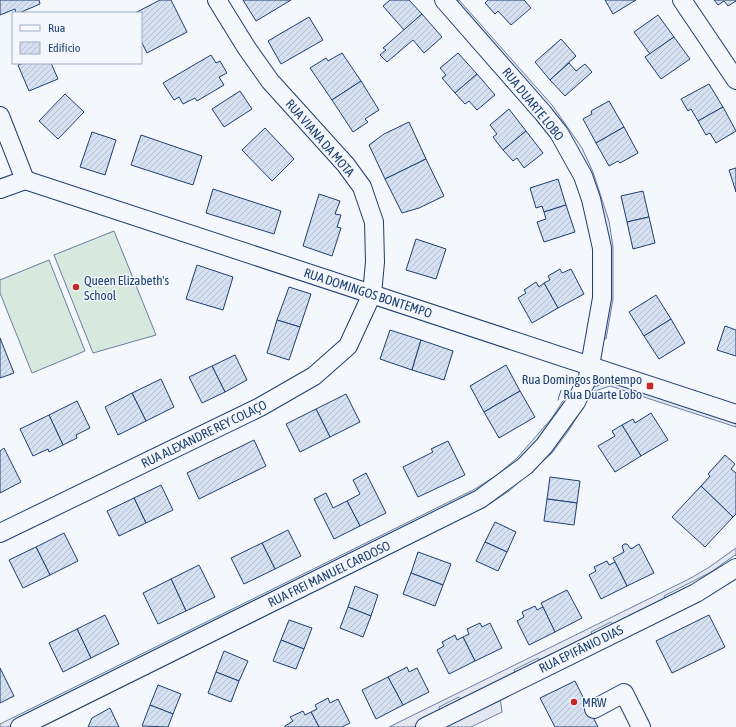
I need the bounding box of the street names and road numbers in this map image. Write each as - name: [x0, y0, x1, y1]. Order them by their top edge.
- street label: RUA DUARTE LOBO: [499, 65, 567, 144]
- street label: RUA VIANA DA MOTA: [282, 96, 358, 180]
- street label: RUA DOMINGOS BONTEMPO: [302, 265, 434, 321]
- street label: RUA ALEXANDRE REY COLAÇO: [139, 397, 269, 471]
- street label: RUA FREI MANUEL CARDOSO: [265, 538, 393, 610]
- street label: RUA EPIFÂNIO DIAS: [537, 622, 626, 676]

